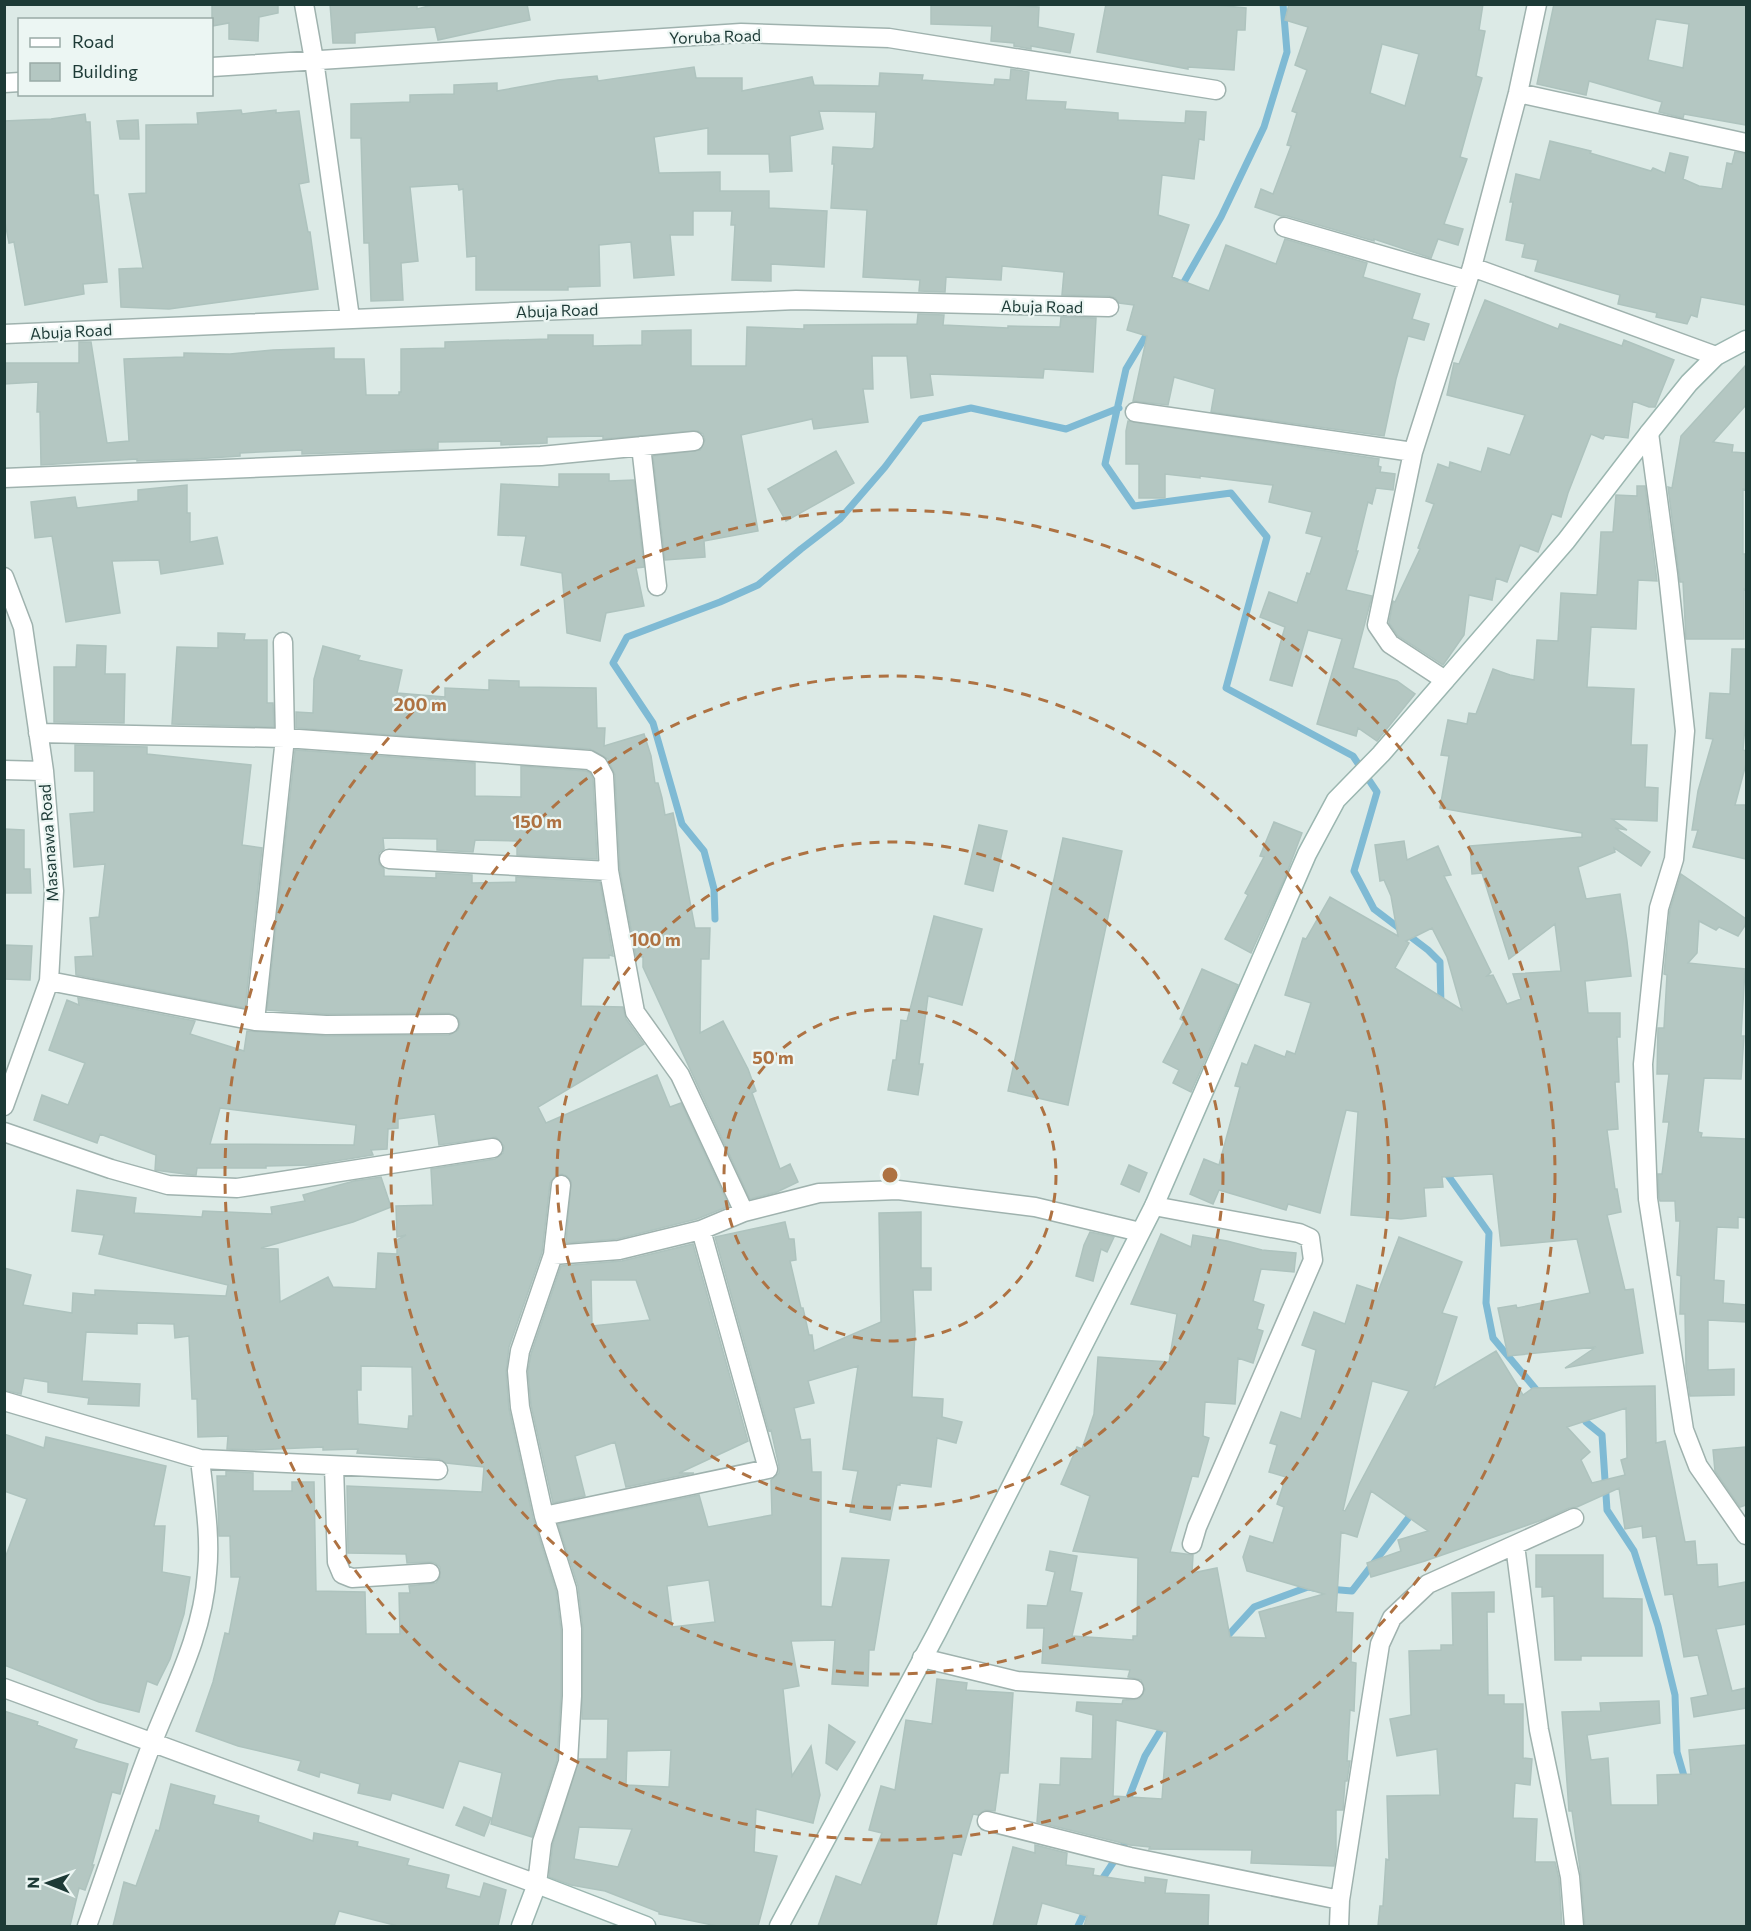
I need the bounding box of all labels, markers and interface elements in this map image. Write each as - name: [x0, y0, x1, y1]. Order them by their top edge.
- legend: [18, 18, 213, 96]
- street label: Yoruba Road: [669, 25, 761, 47]
- text: Road: [72, 30, 114, 52]
- text: Building: [72, 60, 138, 82]
- street label: Abuja Road: [1001, 296, 1083, 316]
- street label: Abuja Road: [516, 299, 598, 321]
- street label: Abuja Road: [29, 319, 113, 343]
- text: 200 m: [393, 693, 447, 715]
- street label: Masanawa Road: [34, 783, 62, 903]
- text: 150 m: [512, 810, 562, 832]
- text: 100 m: [629, 928, 681, 950]
- text: 50 m: [752, 1046, 794, 1068]
- centre of rings: [880, 1165, 900, 1185]
- north arrow: [18, 1853, 78, 1913]
- text: N: [23, 1877, 42, 1889]

